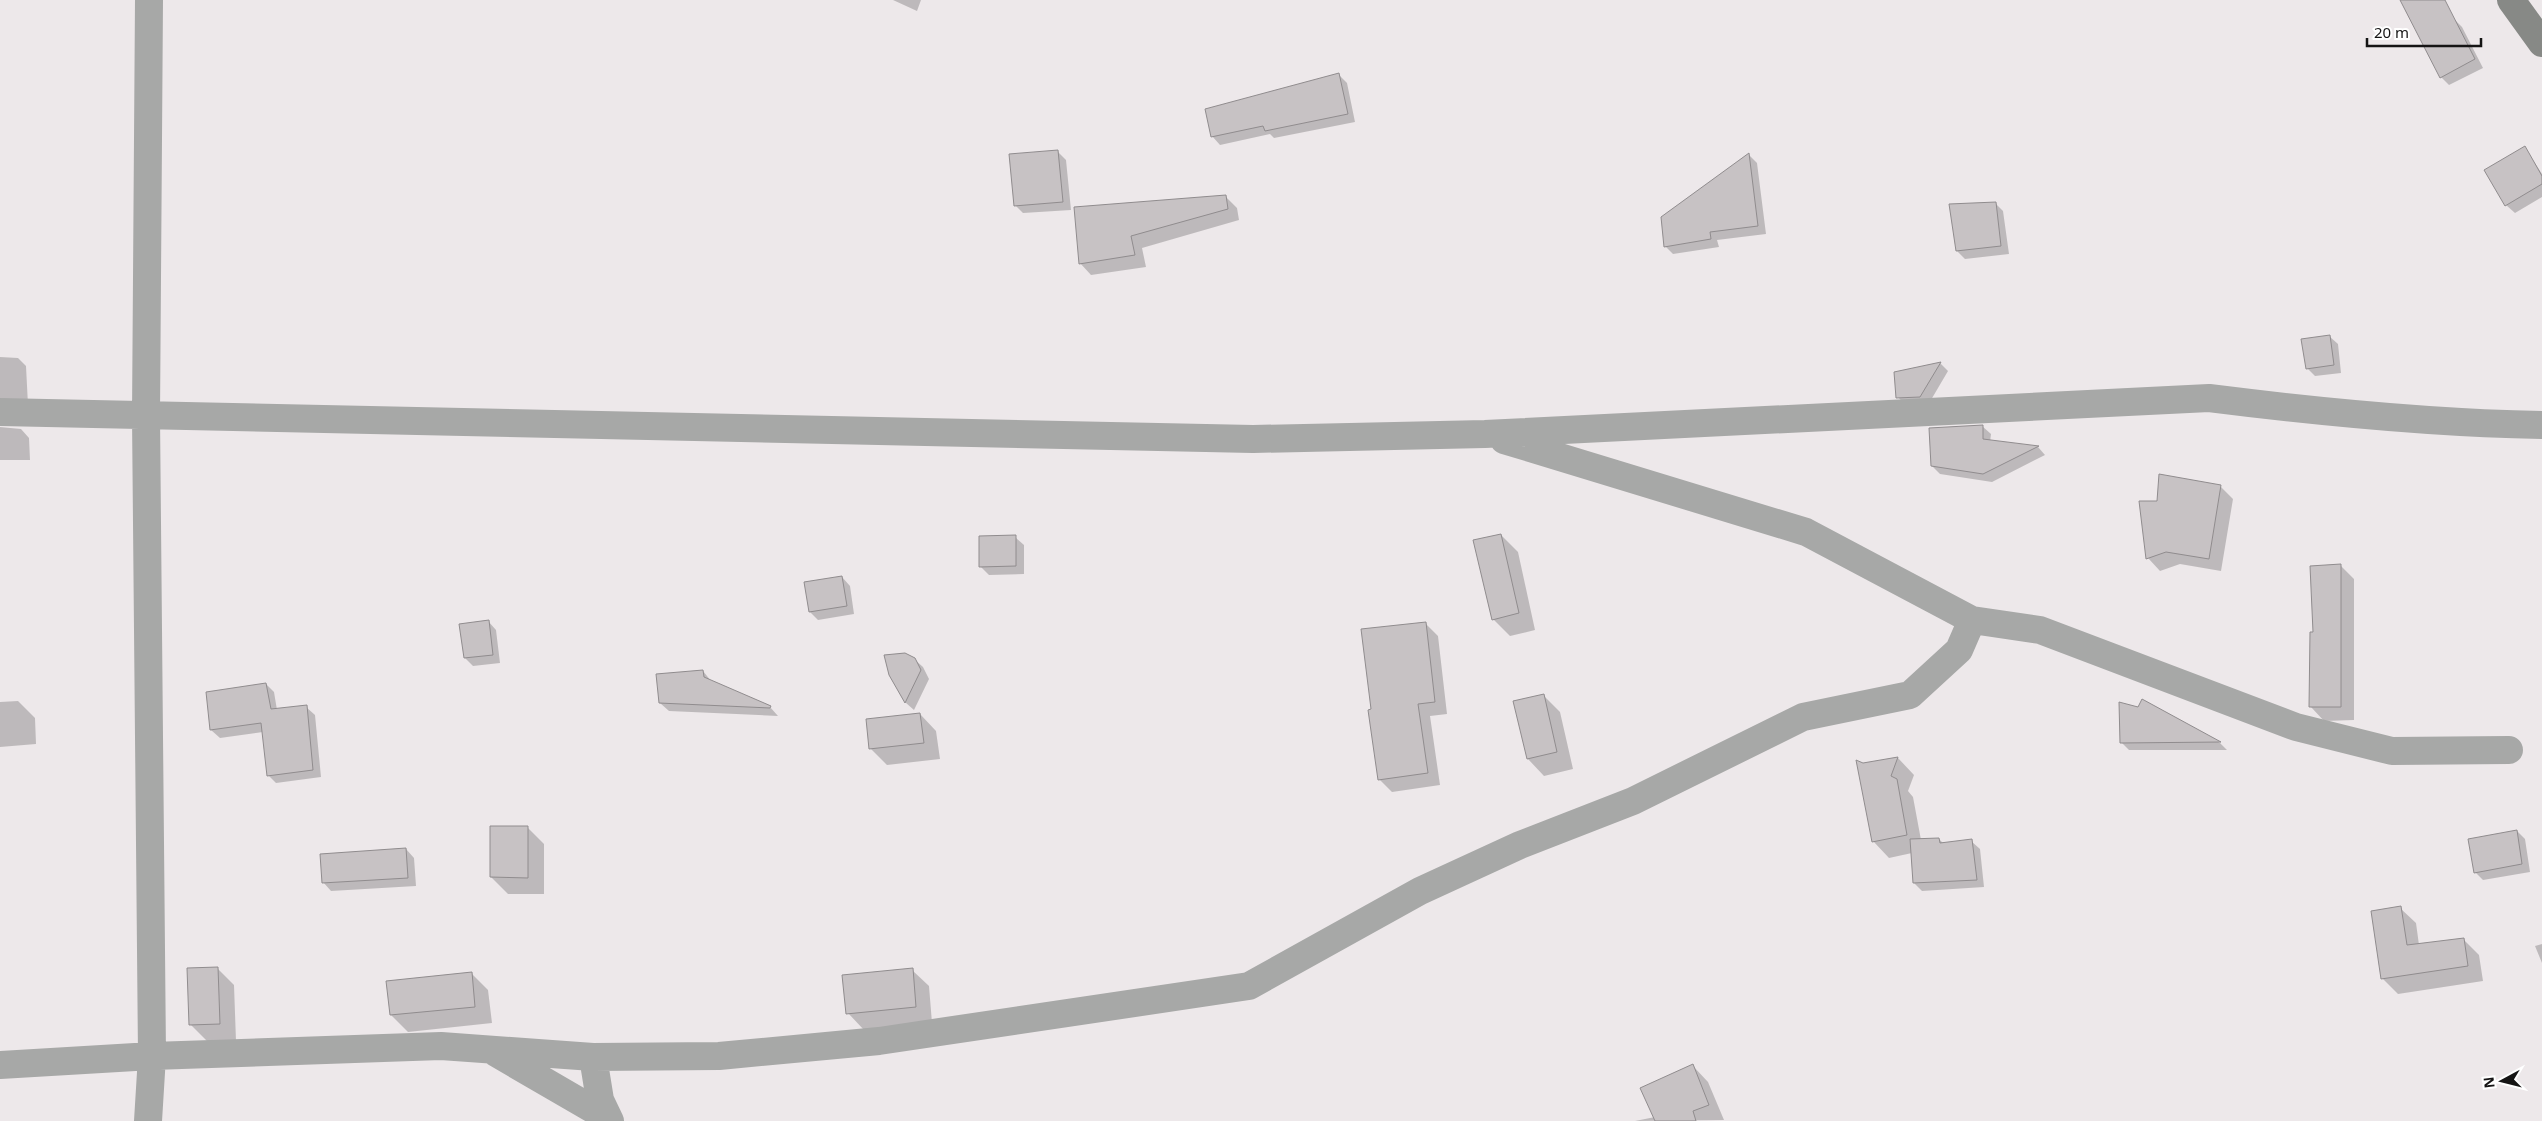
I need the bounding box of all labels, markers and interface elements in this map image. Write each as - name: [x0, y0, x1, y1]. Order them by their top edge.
- scale bar: [2367, 15, 2481, 47]
- text: 20 m: [2374, 22, 2409, 42]
- north arrow: [2477, 1056, 2527, 1106]
- text: N: [2478, 1076, 2499, 1089]

